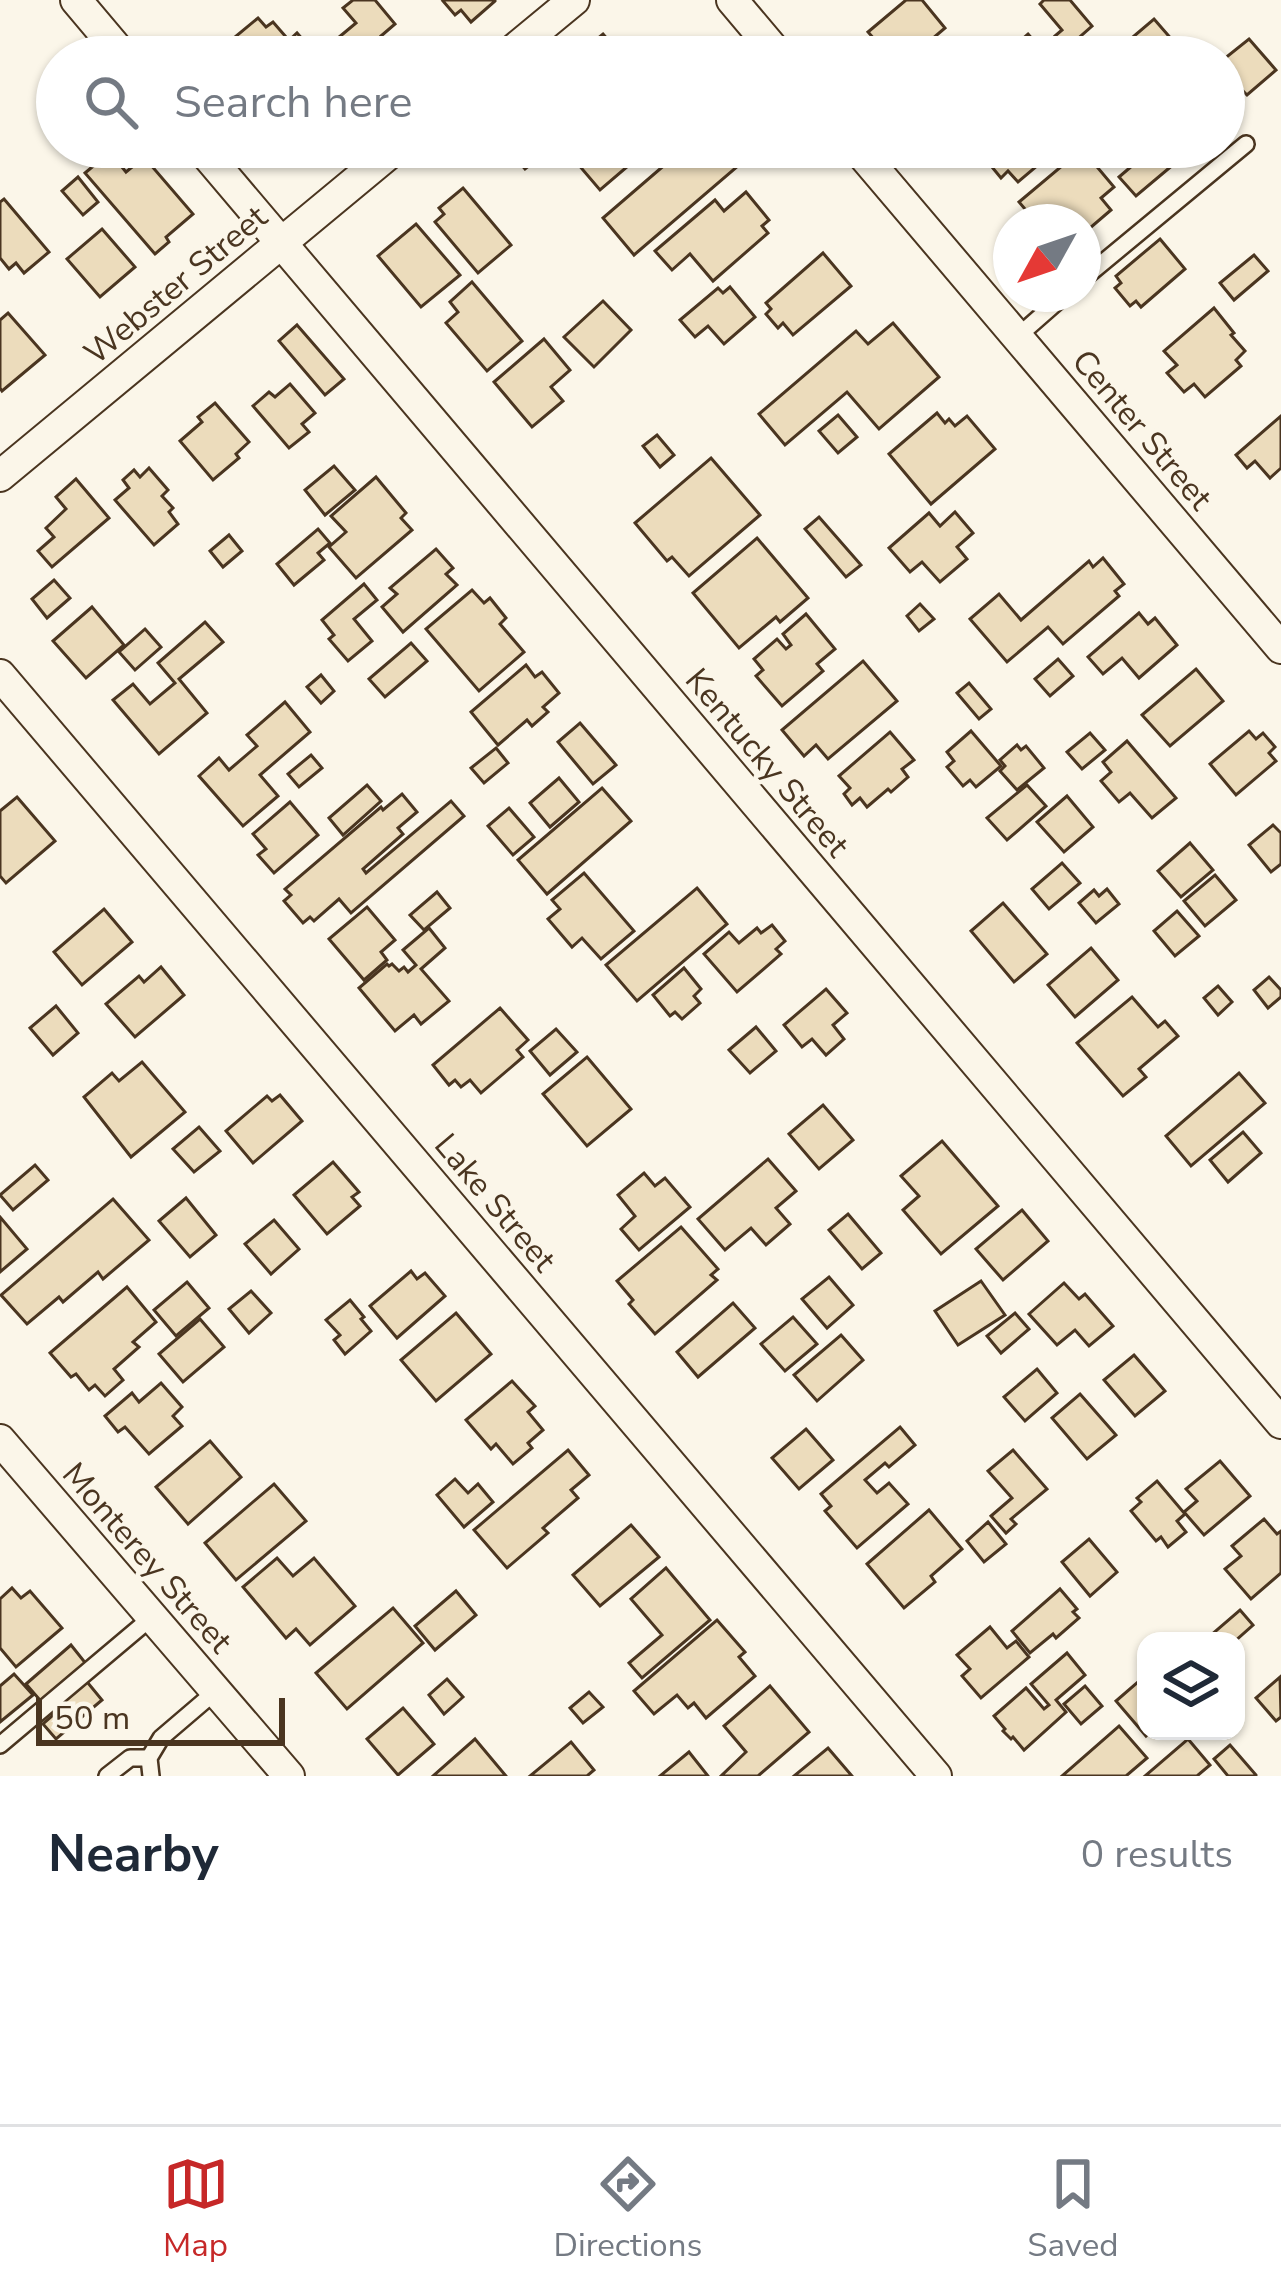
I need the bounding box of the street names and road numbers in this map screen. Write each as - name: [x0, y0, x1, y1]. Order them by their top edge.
- street label: Webster Street: [75, 195, 277, 375]
- street label: Center Street: [1061, 340, 1223, 520]
- street label: Kentucky Street: [675, 659, 859, 867]
- street label: Lake Street: [424, 1124, 566, 1282]
- street label: Monterey Street: [52, 1453, 242, 1663]

